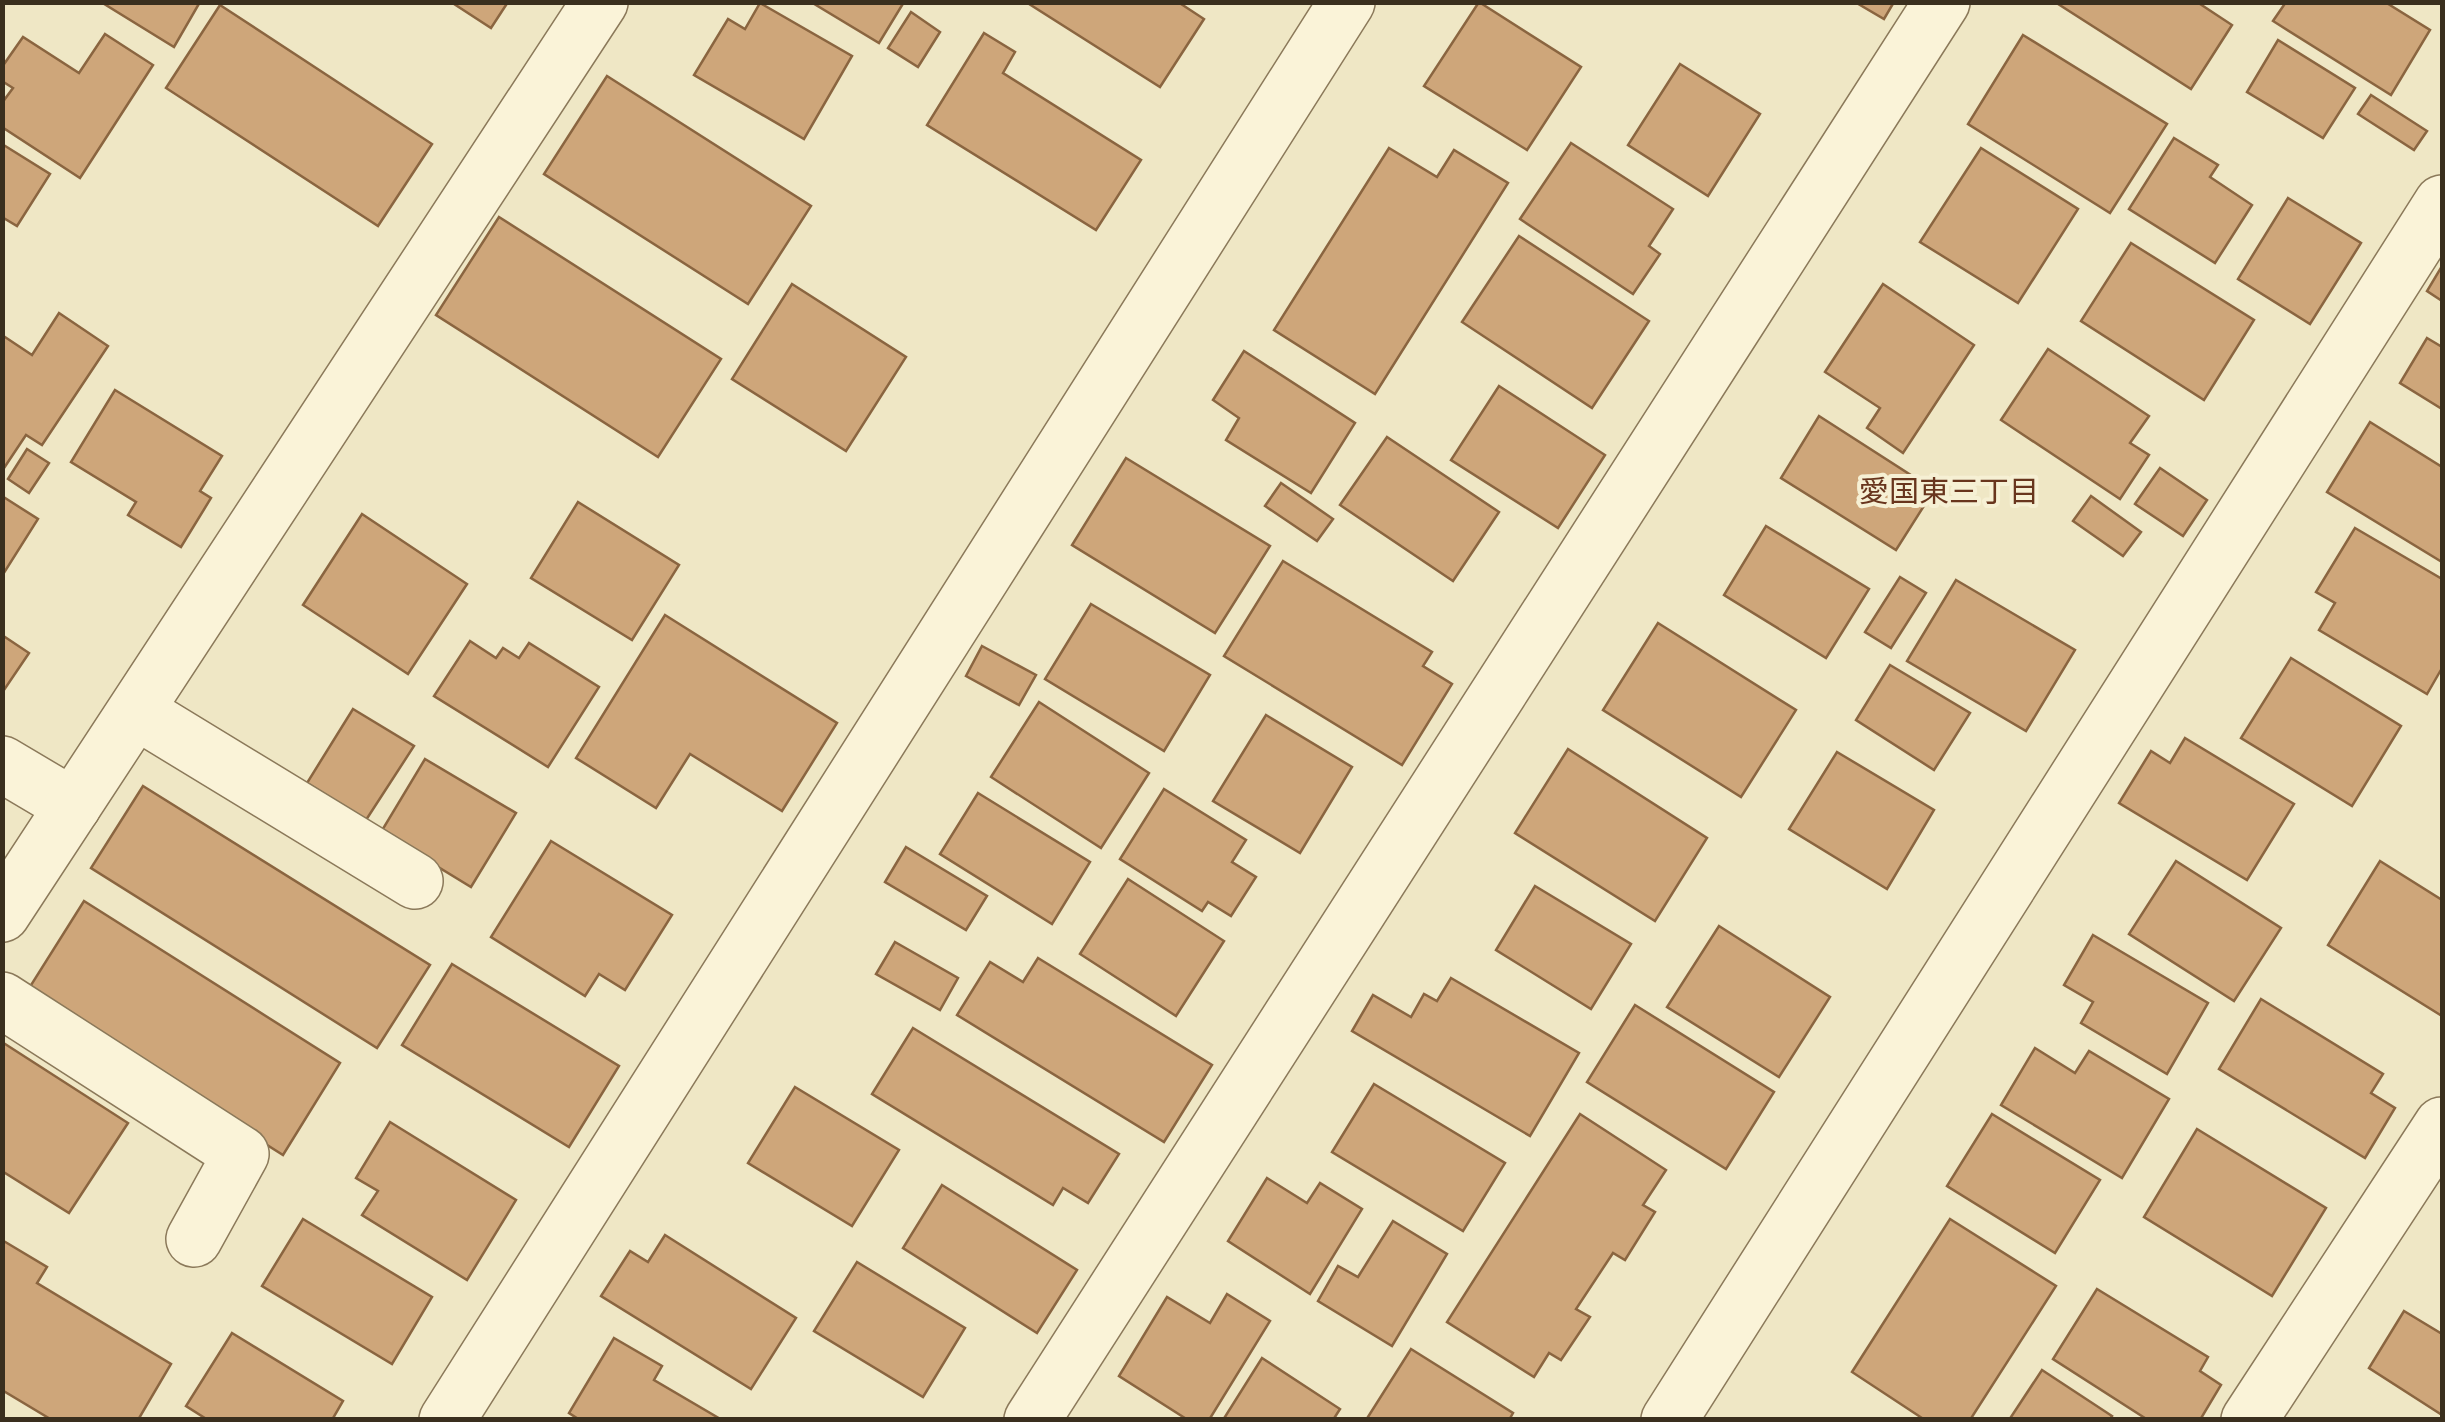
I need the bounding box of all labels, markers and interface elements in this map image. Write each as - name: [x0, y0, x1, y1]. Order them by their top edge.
- district label: 愛国東三丁目: [1859, 473, 2039, 510]

